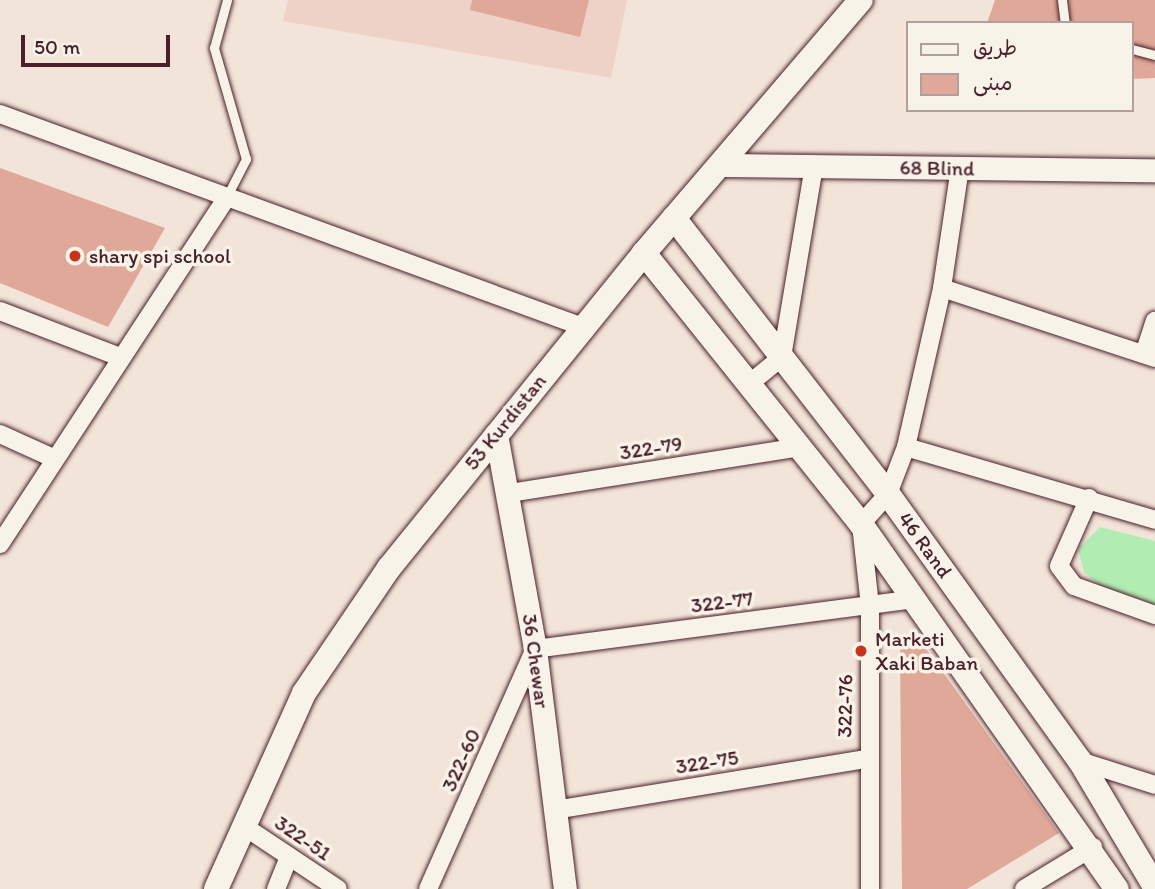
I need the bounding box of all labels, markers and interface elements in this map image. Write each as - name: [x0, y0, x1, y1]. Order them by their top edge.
- scale bar: [24, 21, 173, 65]
- legend: [906, 21, 1134, 112]
- text: 50 m: [34, 34, 80, 59]
- text: طريق: [973, 35, 1017, 60]
- text: مبنى: [973, 70, 1012, 95]
- street label: 68 Blind: [899, 155, 975, 181]
- place label: shary spi school: [89, 243, 230, 269]
- marker: shary spi school: [67, 248, 83, 264]
- street label: 53 Kurdistan: [459, 369, 551, 475]
- street label: 322-79: [618, 431, 684, 465]
- street label: 46 Rand: [893, 507, 957, 583]
- street label: 322-77: [689, 586, 755, 618]
- street label: 36 Chewar: [517, 612, 555, 710]
- place label: Marketi Xaki Baban: [875, 626, 977, 676]
- marker: Marketi Xaki Baban: [853, 643, 869, 659]
- street label: 322-76: [832, 674, 858, 738]
- street label: 322-60: [436, 725, 486, 795]
- street label: 322-75: [674, 745, 740, 779]
- street label: 322-51: [270, 810, 336, 866]

